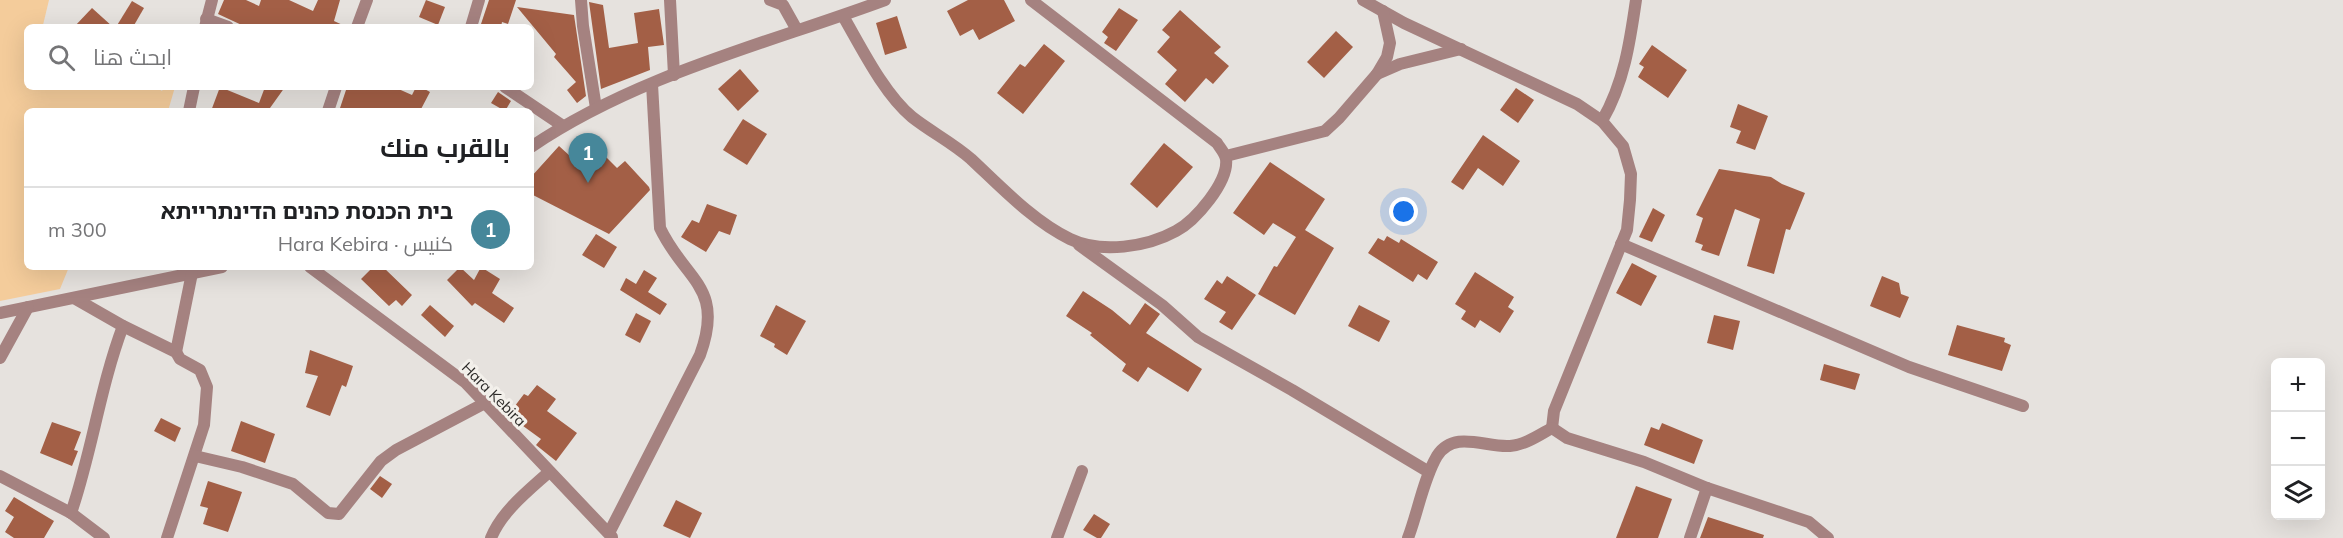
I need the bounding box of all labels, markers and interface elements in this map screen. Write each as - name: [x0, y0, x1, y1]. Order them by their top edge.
- search box: [24, 24, 534, 90]
- icon: search: [45, 41, 78, 74]
- text: ابحث هنا: [93, 43, 172, 71]
- text: بالقرب منك: [380, 131, 510, 164]
- pin: 1: [568, 134, 608, 183]
- text: בית הכנסת כהנים הדינתרייתא: [161, 197, 453, 225]
- your location: [1389, 197, 1418, 226]
- text: 300 m: [48, 217, 107, 242]
- text: 1: [485, 217, 497, 242]
- text: كنيس · Hara Kebira: [278, 231, 453, 256]
- street label: Hara Kebira: [458, 358, 530, 430]
- map controls: [2271, 358, 2325, 520]
- button: +: [2271, 358, 2325, 412]
- button: −: [2271, 412, 2325, 466]
- button: layers: [2271, 466, 2325, 520]

